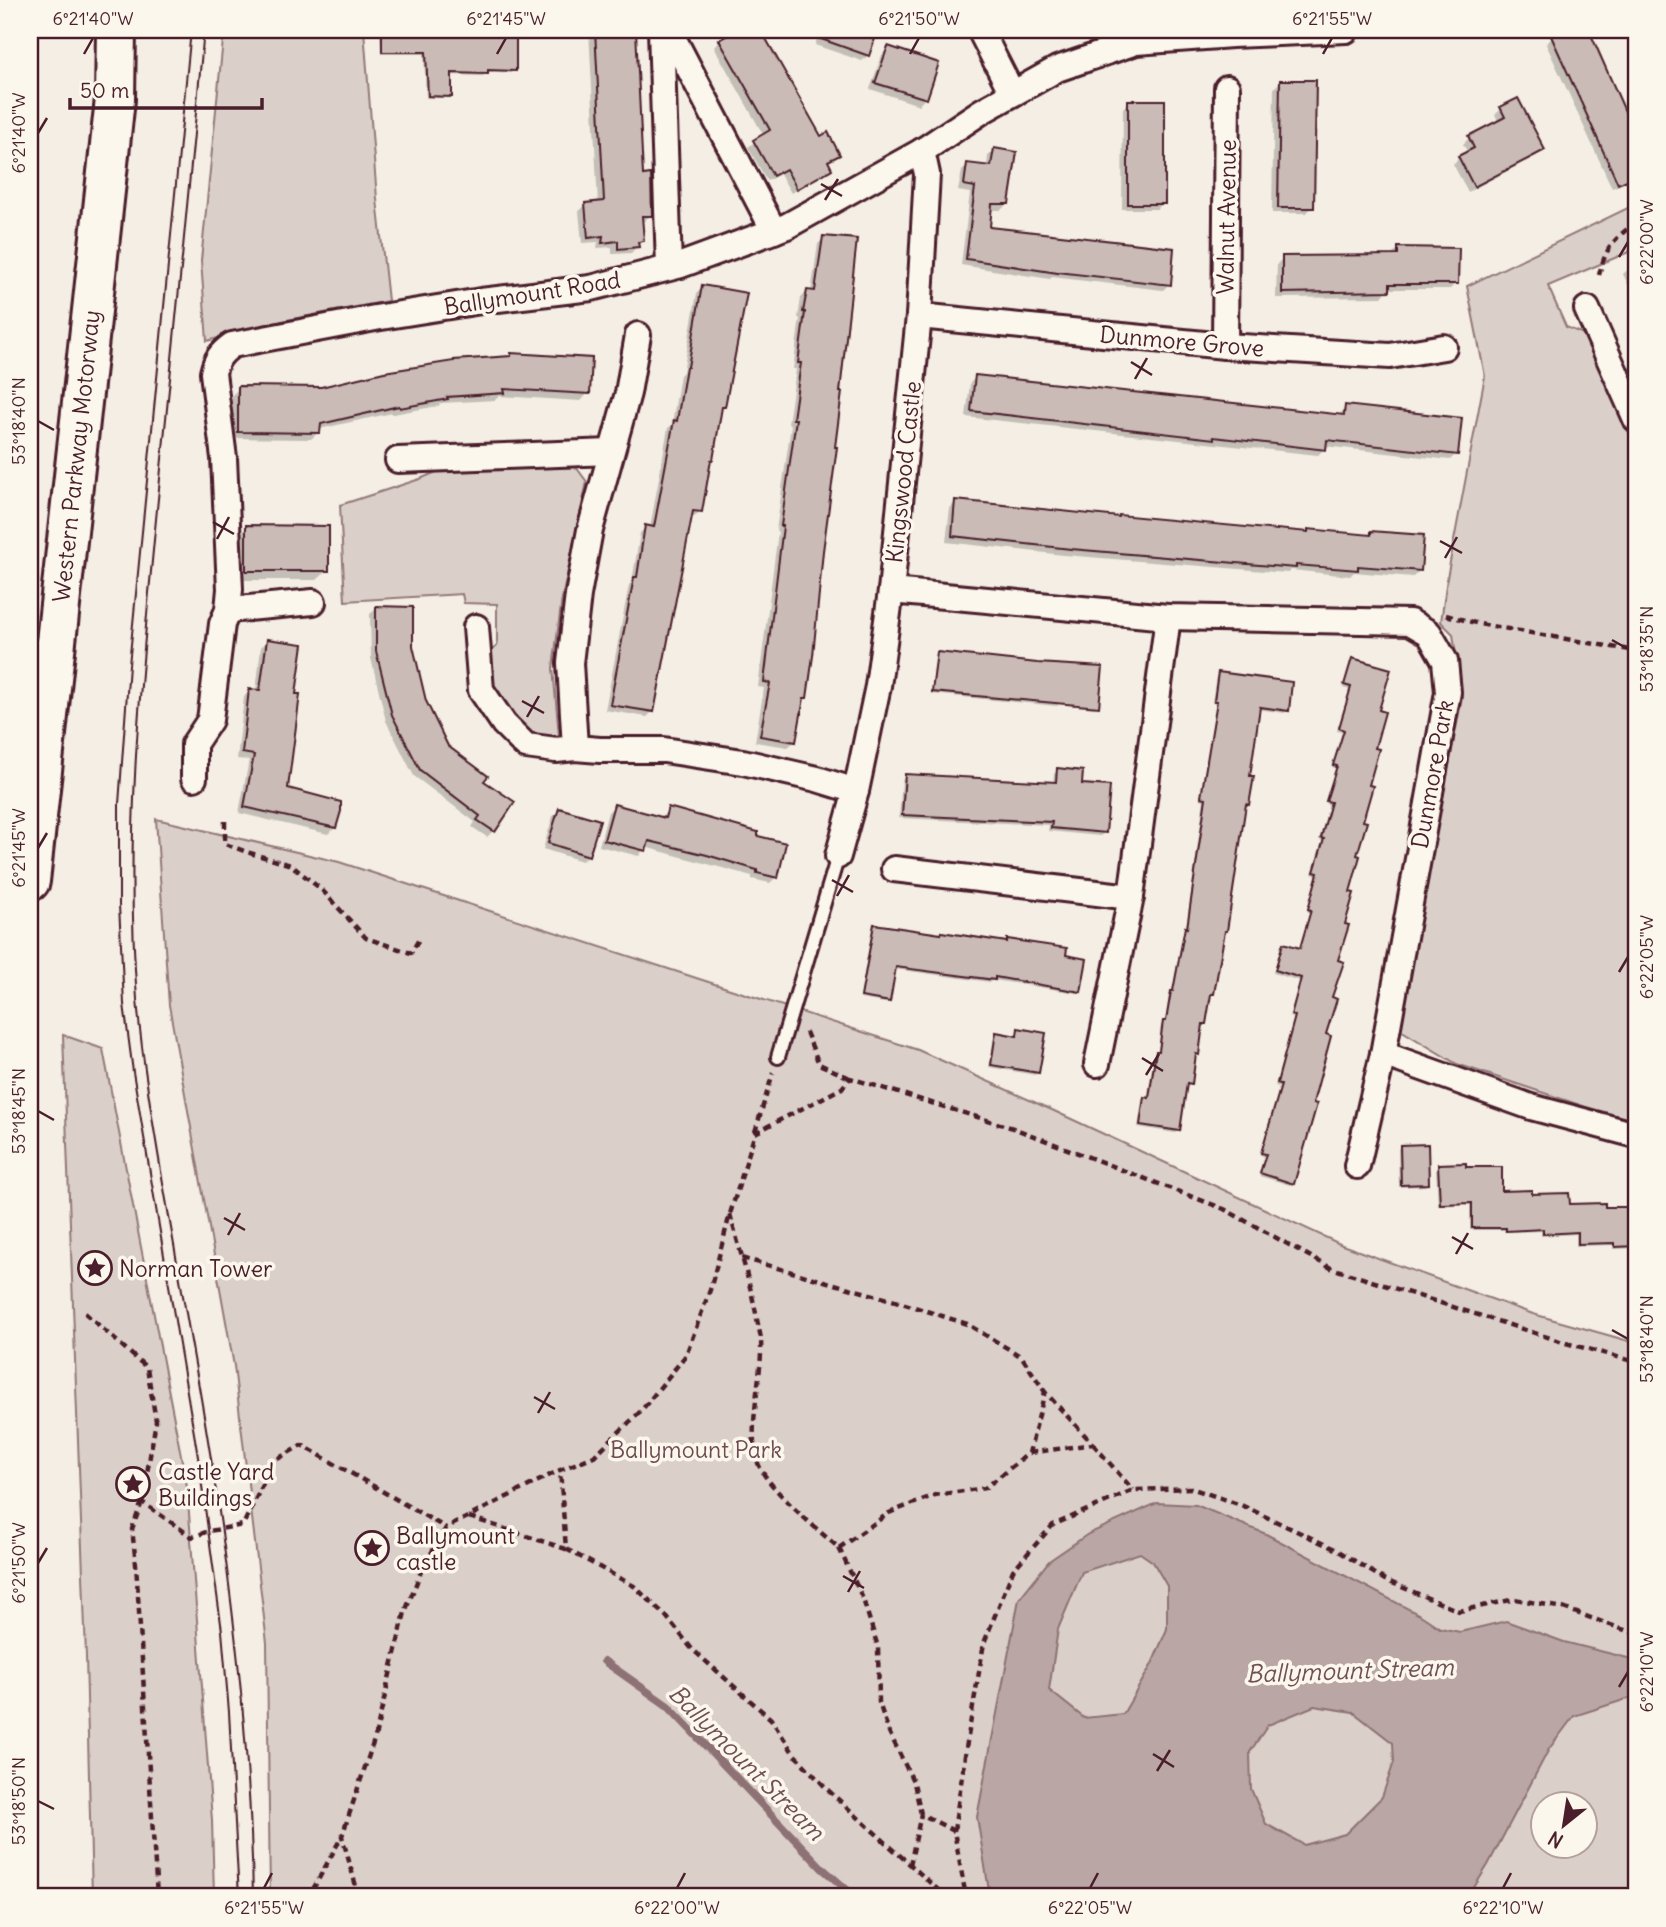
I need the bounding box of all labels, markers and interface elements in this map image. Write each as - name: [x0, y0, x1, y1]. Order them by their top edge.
- text: 6°21'40"W: [52, 7, 134, 30]
- text: 6°21'45"W: [466, 7, 546, 30]
- text: 6°21'50"W: [878, 7, 960, 30]
- text: 6°21'55"W: [1292, 7, 1372, 30]
- scale bar: [70, 66, 262, 110]
- text: 50 m: [80, 77, 129, 104]
- text: 6°21'40"W: [7, 92, 30, 174]
- street label: Walnut Avenue: [1210, 139, 1242, 295]
- text: 6°22'00"W: [1635, 199, 1658, 285]
- street label: Ballymount Road: [442, 265, 622, 321]
- street label: Western Parkway Motorway: [46, 308, 106, 604]
- street label: Dunmore Grove: [1099, 319, 1265, 363]
- text: 53°18'40"N: [7, 377, 30, 465]
- street label: Kingswood Castle: [879, 380, 927, 564]
- text: 53°18'35"N: [1635, 606, 1658, 692]
- street label: Dunmore Park: [1405, 697, 1459, 851]
- text: 6°21'45"W: [7, 808, 30, 888]
- text: 6°22'05"W: [1635, 915, 1658, 999]
- text: 53°18'45"N: [7, 1068, 30, 1154]
- place icon: Norman Tower: [76, 1249, 114, 1287]
- place label: Norman Tower: [119, 1254, 273, 1283]
- text: 53°18'40"N: [1635, 1295, 1658, 1383]
- park label: Ballymount Park: [610, 1435, 782, 1464]
- place label: Castle Yard Buildings: [158, 1457, 274, 1512]
- place icon: Castle Yard Buildings: [114, 1465, 152, 1503]
- place label: Ballymount castle: [396, 1521, 515, 1576]
- text: 6°21'50"W: [7, 1522, 30, 1604]
- place icon: Ballymount castle: [353, 1529, 391, 1567]
- text: 6°22'10"W: [1635, 1631, 1658, 1713]
- water label: Ballymount Stream: [1246, 1651, 1455, 1689]
- water label: Ballymount Stream: [663, 1678, 832, 1847]
- text: 53°18'50"N: [7, 1757, 30, 1845]
- north arrow: [1530, 1790, 1600, 1860]
- text: N: [1544, 1826, 1567, 1853]
- text: 6°21'55"W: [224, 1896, 304, 1919]
- text: 6°22'00"W: [634, 1896, 720, 1919]
- text: 6°22'05"W: [1048, 1896, 1132, 1919]
- text: 6°22'10"W: [1462, 1896, 1544, 1919]

